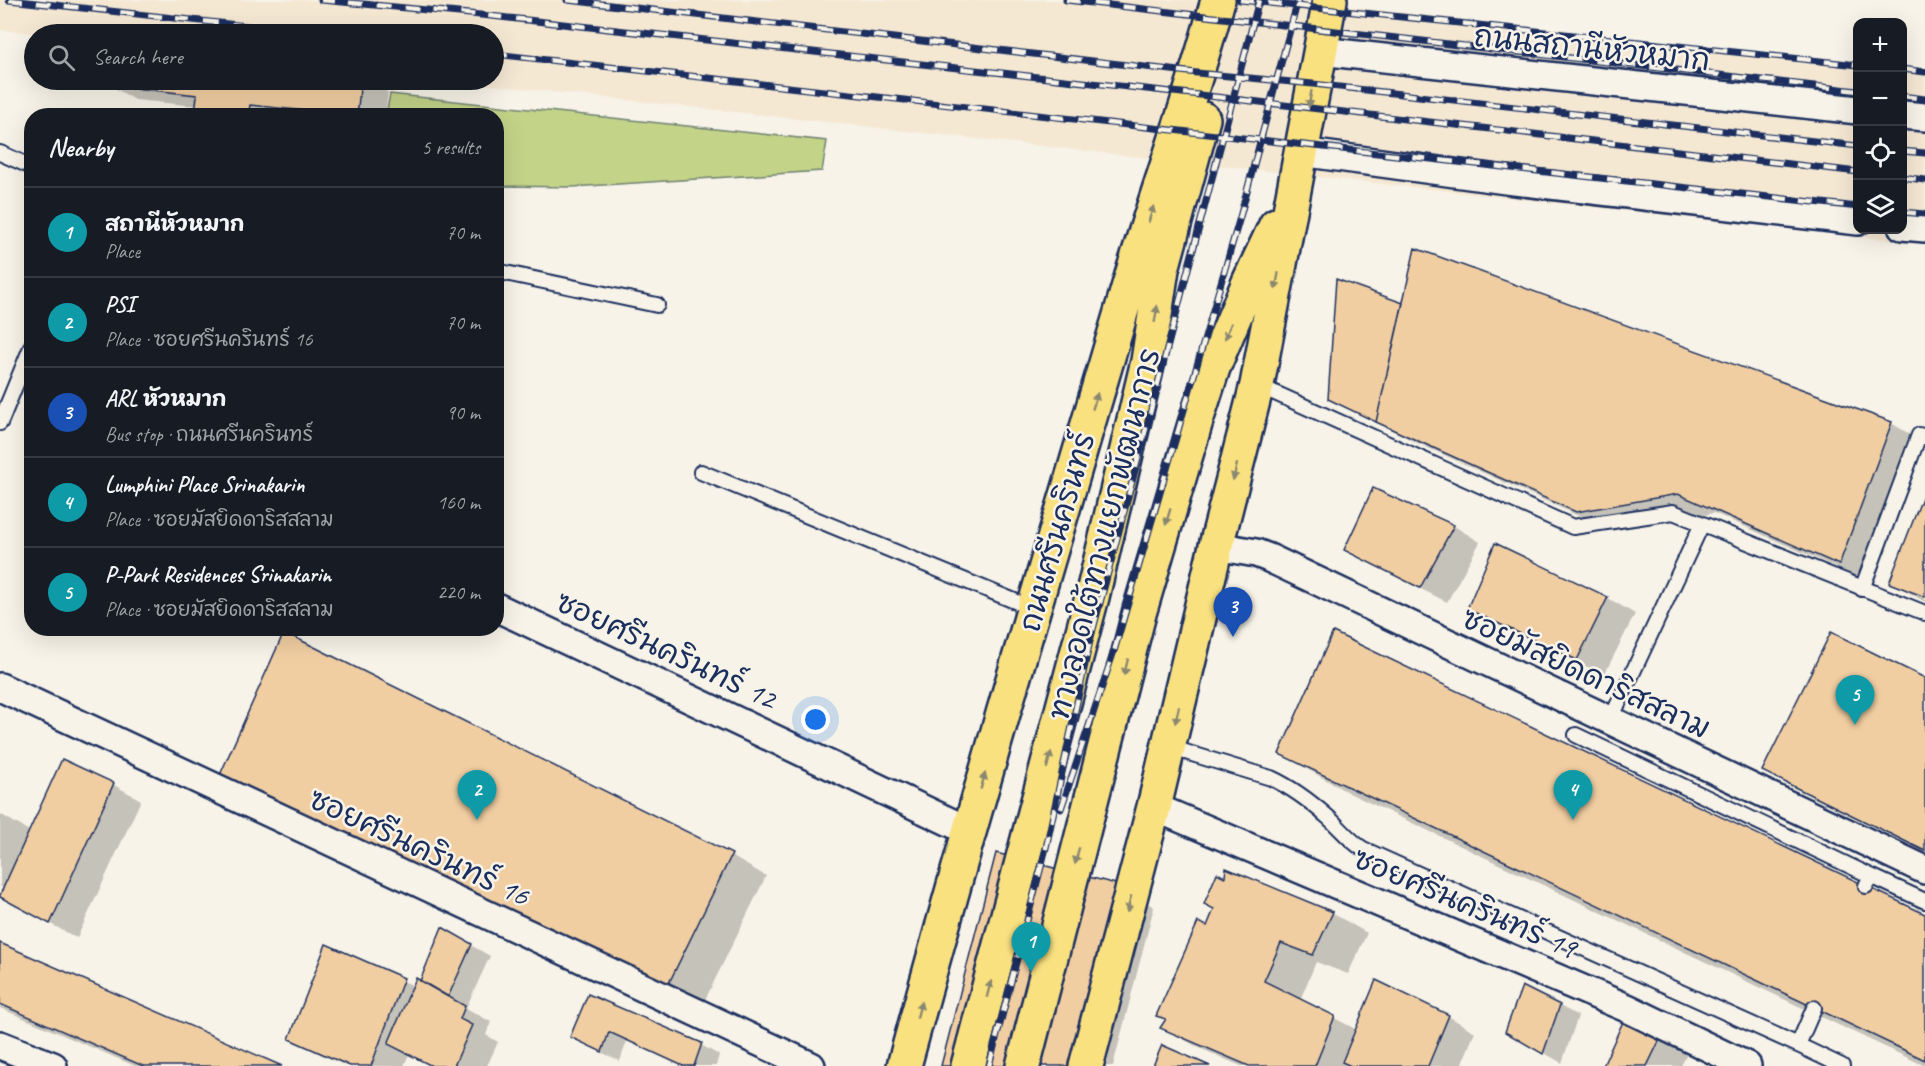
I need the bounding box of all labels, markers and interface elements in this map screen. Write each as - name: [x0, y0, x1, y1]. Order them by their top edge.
- street label: ถนนสถานีหัวหมาก: [1472, 17, 1712, 79]
- map controls: [1853, 18, 1907, 234]
- button: +: [1853, 18, 1907, 72]
- search box: [24, 24, 504, 90]
- icon: search: [45, 41, 78, 74]
- text: Search here: [93, 43, 183, 71]
- button: −: [1853, 72, 1907, 126]
- one-way arrow: [1306, 89, 1315, 108]
- button: locate: [1853, 126, 1907, 180]
- text: Nearby: [48, 131, 113, 164]
- text: 5 results: [421, 135, 480, 160]
- button: layers: [1853, 180, 1907, 234]
- one-way arrow: [1147, 205, 1156, 223]
- text: สถานีหัวหมาก: [105, 210, 245, 238]
- text: 1: [63, 220, 72, 245]
- text: 70 m: [446, 220, 480, 245]
- text: Place: [105, 239, 140, 264]
- one-way arrow: [1272, 272, 1281, 291]
- text: PSI: [105, 291, 135, 319]
- one-way arrow: [1152, 305, 1161, 324]
- text: 2: [63, 310, 72, 335]
- text: 70 m: [446, 310, 480, 335]
- one-way arrow: [1223, 323, 1233, 341]
- text: Place · ซอยศรีนครินทร์ 16: [105, 327, 313, 352]
- street label: ทางลอดใต้ทางแยกพัฒนาการ: [1038, 344, 1169, 724]
- text: ARL หัวหมาก: [105, 385, 227, 413]
- one-way arrow: [1091, 392, 1100, 410]
- text: 3: [63, 400, 72, 425]
- text: 90 m: [446, 400, 480, 425]
- text: Bus stop · ถนนศรีนครินทร์: [105, 422, 313, 447]
- street label: ถนนศรีนครินทร์: [1009, 428, 1104, 636]
- one-way arrow: [1229, 463, 1239, 481]
- text: Lumphini Place Srinakarin: [105, 471, 304, 499]
- text: 4: [63, 490, 72, 515]
- text: 160 m: [437, 490, 480, 515]
- text: Place · ซอยมัสยิดดาริสสลาม: [105, 507, 334, 532]
- one-way arrow: [1163, 508, 1172, 526]
- text: P-Park Residences Srinakarin: [105, 561, 331, 589]
- text: 5: [63, 580, 72, 605]
- text: 220 m: [437, 580, 480, 605]
- street label: ซอยศรีนครินทร์ 12: [550, 581, 785, 719]
- pin: 3: [1214, 588, 1252, 637]
- text: Place · ซอยมัสยิดดาริสสลาม: [105, 597, 334, 622]
- street label: ซอยมัสยิดดาริสสลาม: [1456, 599, 1716, 747]
- one-way arrow: [1120, 658, 1130, 676]
- pin: 5: [1836, 676, 1874, 725]
- your location: [801, 705, 830, 734]
- one-way arrow: [1171, 706, 1181, 724]
- one-way arrow: [1045, 751, 1054, 769]
- pin: 2: [458, 770, 496, 820]
- pin: 4: [1554, 770, 1592, 820]
- one-way arrow: [979, 772, 988, 790]
- street label: ซอยศรีนครินทร์ 16: [303, 778, 537, 915]
- street label: ซอยศรีนครินทร์ 19: [1348, 838, 1585, 968]
- one-way arrow: [1072, 847, 1081, 865]
- one-way arrow: [1123, 895, 1133, 913]
- pin: 1: [1012, 922, 1050, 972]
- one-way arrow: [984, 980, 994, 998]
- one-way arrow: [915, 1000, 925, 1019]

